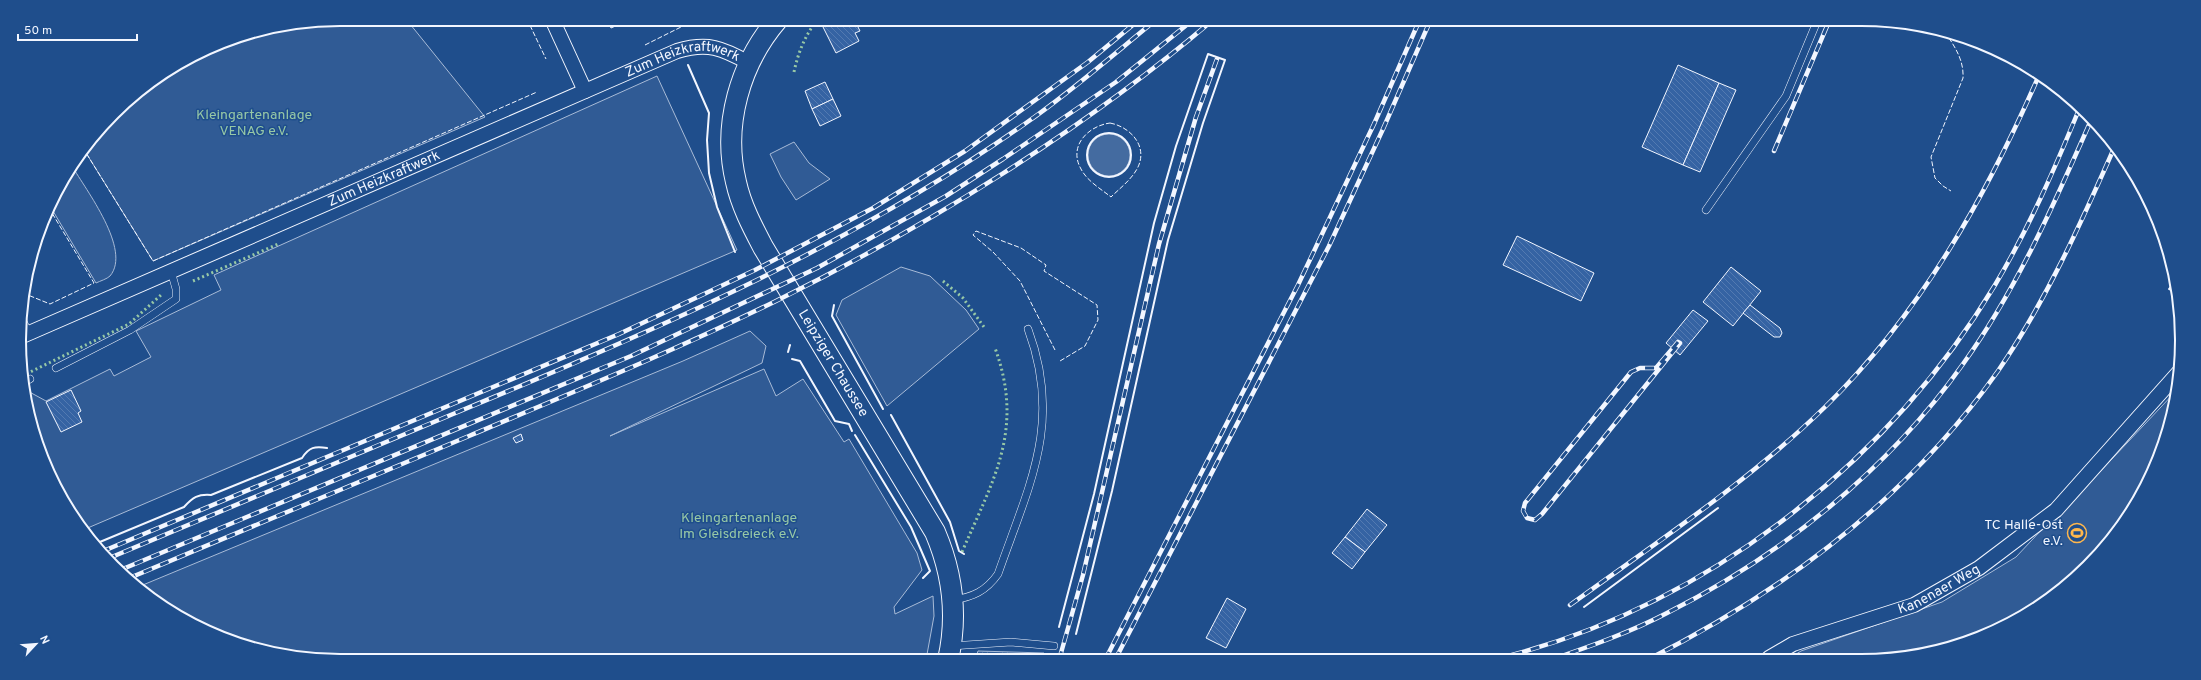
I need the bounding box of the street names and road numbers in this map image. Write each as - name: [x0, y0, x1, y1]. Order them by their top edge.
- street label: Zum Heizkraftwerk: [622, 38, 743, 81]
- street label: Zum Heizkraftwerk: [325, 147, 443, 210]
- street label: Leipziger Chaussee: [794, 307, 872, 420]
- street label: Kanenaer Weg: [1896, 561, 1983, 618]

